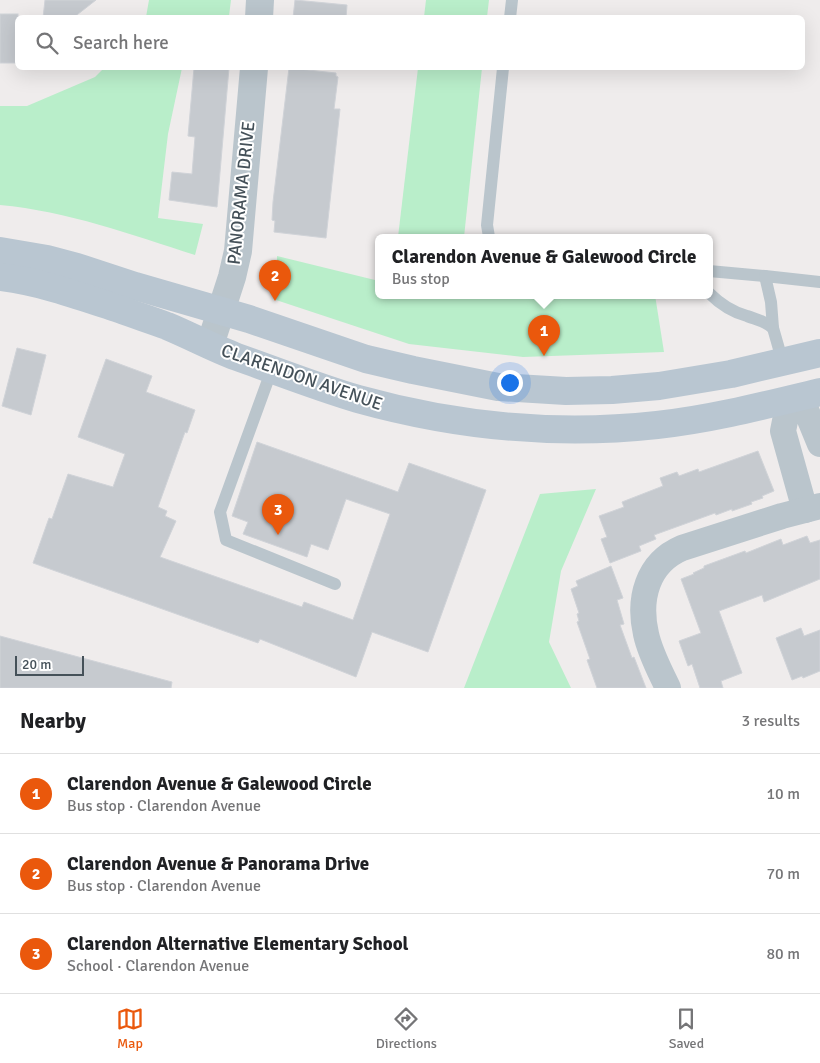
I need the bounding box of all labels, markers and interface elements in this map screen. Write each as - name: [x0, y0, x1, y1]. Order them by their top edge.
- search box: [15, 15, 805, 70]
- icon: search: [33, 29, 61, 57]
- text: Search here: [73, 31, 169, 55]
- street label: PANORAMA DRIVE: [223, 120, 259, 266]
- popup: [375, 234, 713, 299]
- text: Clarendon Avenue & Galewood Circle: [392, 245, 696, 269]
- pin: 2: [259, 260, 291, 301]
- text: Bus stop: [392, 269, 450, 289]
- pin: 1: [528, 315, 560, 356]
- street label: CLARENDON AVENUE: [218, 339, 386, 415]
- your location: [497, 370, 523, 396]
- pin: 3: [262, 494, 294, 535]
- scale bar: [15, 653, 84, 676]
- text: 20 m: [22, 656, 51, 673]
- text: Nearby: [20, 708, 86, 734]
- text: 3 results: [741, 711, 800, 731]
- text: Clarendon Avenue & Galewood Circle: [67, 772, 372, 796]
- text: 1: [32, 784, 40, 804]
- text: 10 m: [766, 784, 800, 804]
- text: Bus stop · Clarendon Avenue: [67, 796, 261, 816]
- text: Clarendon Avenue & Panorama Drive: [67, 852, 369, 876]
- text: 2: [32, 864, 40, 884]
- text: 70 m: [766, 864, 800, 884]
- text: Bus stop · Clarendon Avenue: [67, 876, 261, 896]
- text: Clarendon Alternative Elementary School: [67, 932, 409, 956]
- text: 3: [32, 944, 40, 964]
- text: 80 m: [766, 944, 800, 964]
- text: School · Clarendon Avenue: [67, 956, 249, 976]
- tab: Map: [116, 1005, 144, 1052]
- tab: Directions: [376, 1005, 437, 1052]
- tab: Saved: [669, 1005, 704, 1052]

